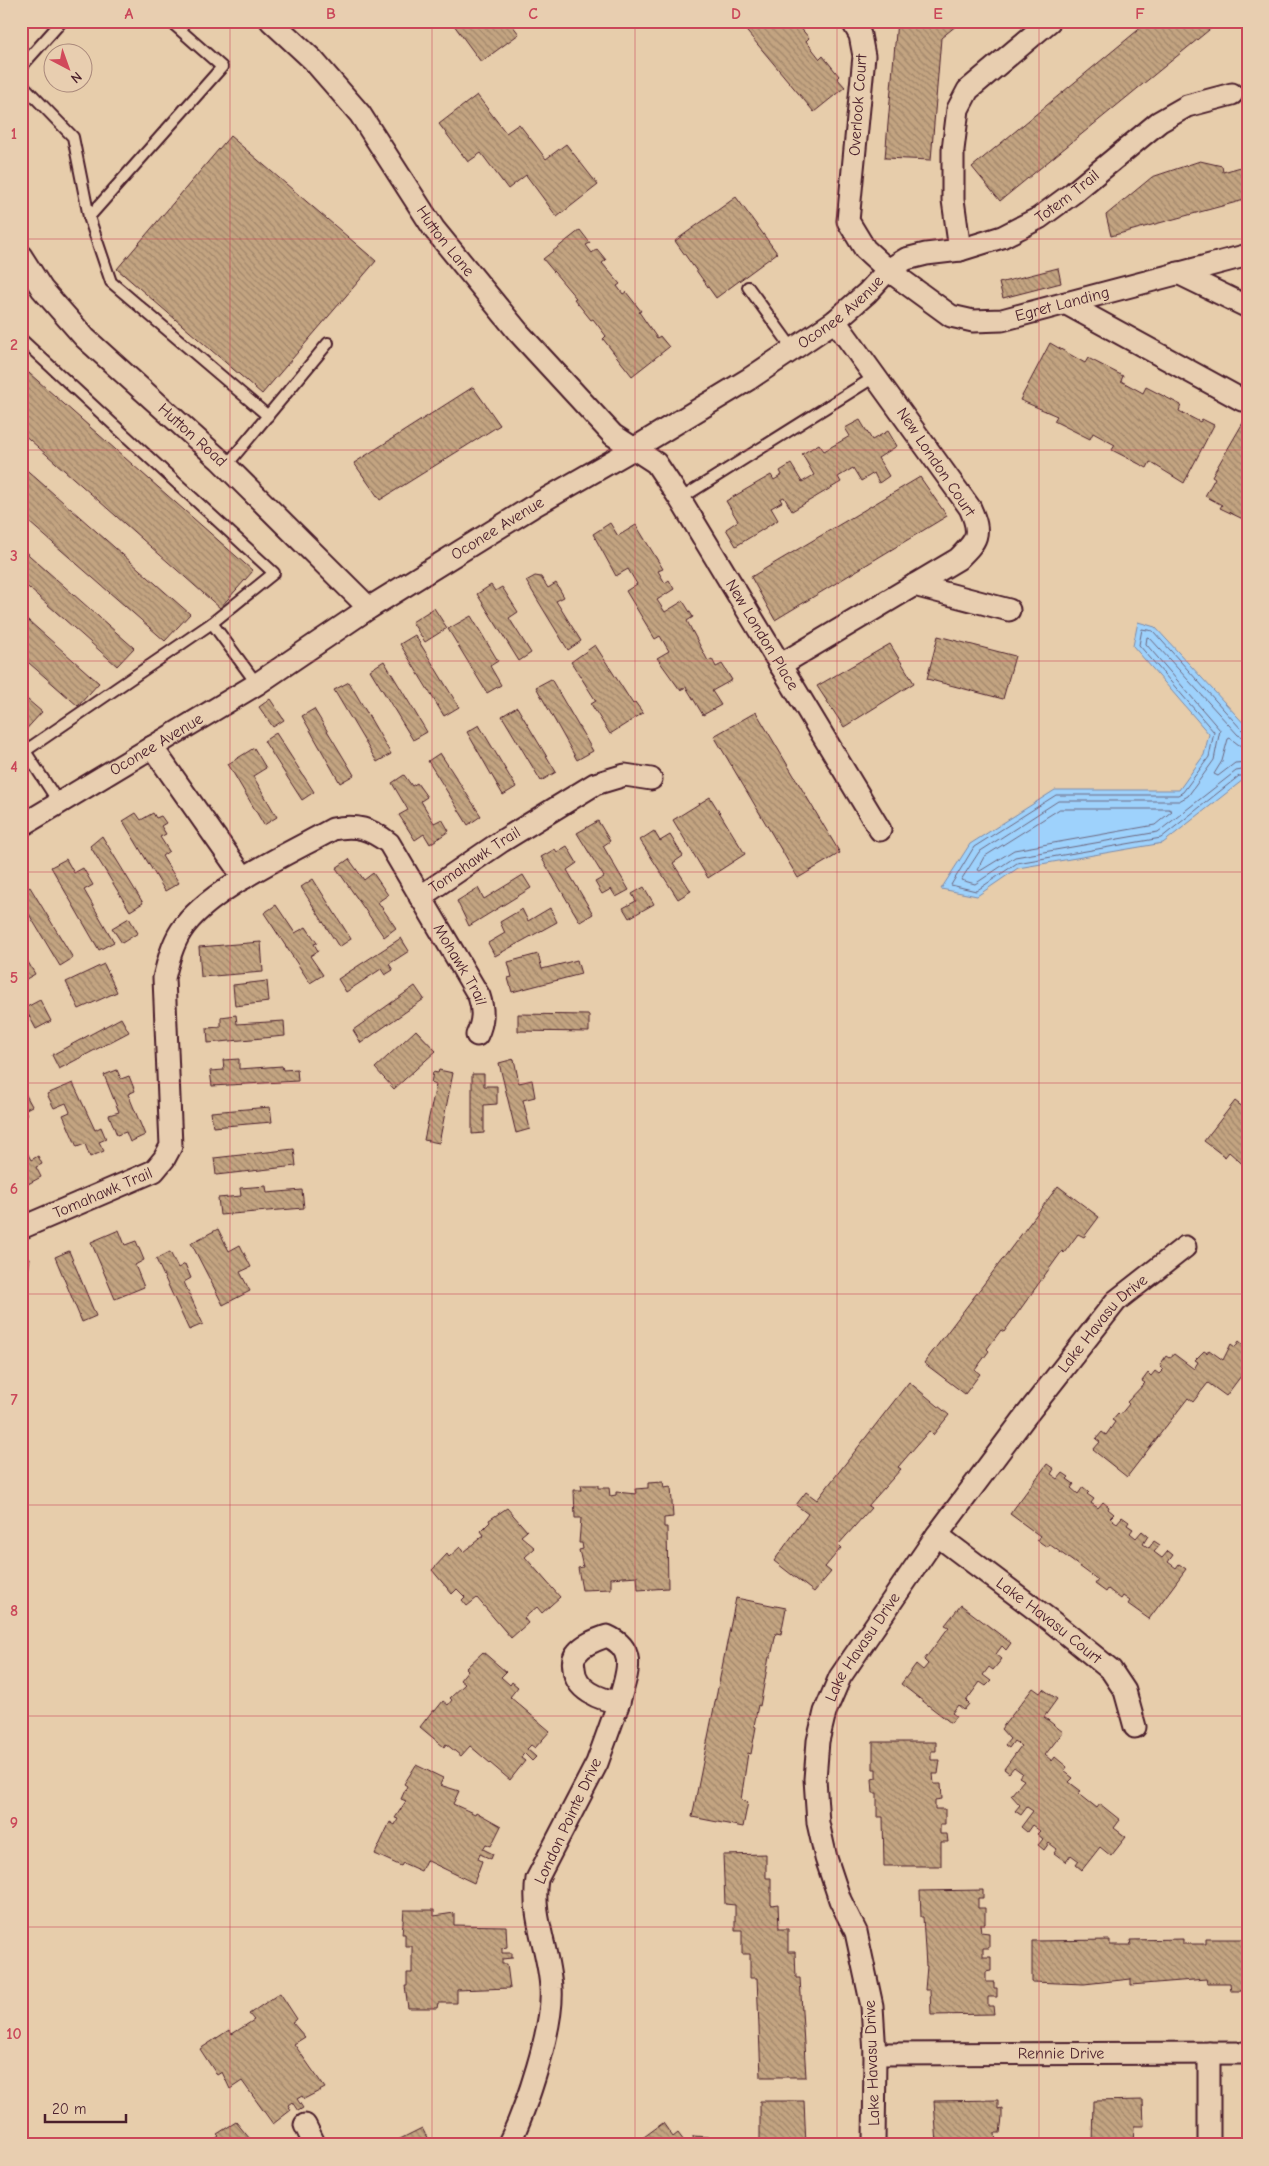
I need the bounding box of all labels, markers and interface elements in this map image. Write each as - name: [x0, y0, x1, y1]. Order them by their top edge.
- text: A: [125, 5, 134, 23]
- text: B: [326, 5, 336, 23]
- text: C: [528, 5, 538, 23]
- text: D: [731, 5, 741, 23]
- text: E: [933, 5, 943, 23]
- text: F: [1135, 5, 1145, 23]
- north arrow: [42, 42, 92, 92]
- street label: Overlook Court: [845, 53, 871, 156]
- text: N: [67, 68, 85, 87]
- text: 1: [11, 125, 17, 143]
- street label: Totem Trail: [1032, 166, 1103, 227]
- street label: Hutton Lane: [413, 203, 478, 280]
- street label: Oconee Avenue: [794, 272, 887, 353]
- street label: Egret Landing: [1013, 283, 1111, 325]
- text: 2: [10, 336, 18, 354]
- street label: Hutton Road: [155, 400, 230, 470]
- street label: New London Court: [893, 404, 979, 520]
- street label: Oconee Avenue: [448, 493, 547, 564]
- text: 3: [10, 547, 18, 565]
- street label: New London Place: [722, 576, 802, 694]
- street label: Oconee Avenue: [107, 710, 206, 779]
- text: 4: [10, 758, 18, 776]
- street label: Tomahawk Trail: [426, 823, 524, 897]
- street label: Mohawk Trail: [430, 921, 490, 1007]
- text: 5: [10, 969, 18, 987]
- street label: Tomahawk Trail: [50, 1164, 155, 1222]
- text: 6: [10, 1180, 18, 1198]
- street label: Lake Havasu Drive: [1054, 1271, 1151, 1376]
- text: 7: [10, 1391, 18, 1409]
- street label: Lake Havasu Court: [993, 1574, 1106, 1668]
- street label: Lake Havasu Drive: [822, 1589, 904, 1704]
- text: 8: [10, 1602, 18, 1620]
- street label: London Pointe Drive: [531, 1755, 605, 1887]
- text: 9: [10, 1814, 18, 1832]
- street label: Lake Havasu Drive: [861, 2000, 883, 2126]
- text: 10: [6, 2025, 22, 2043]
- street label: Rennie Drive: [1018, 2044, 1104, 2063]
- scale bar: [45, 2091, 126, 2123]
- text: 20 m: [52, 2100, 86, 2118]

